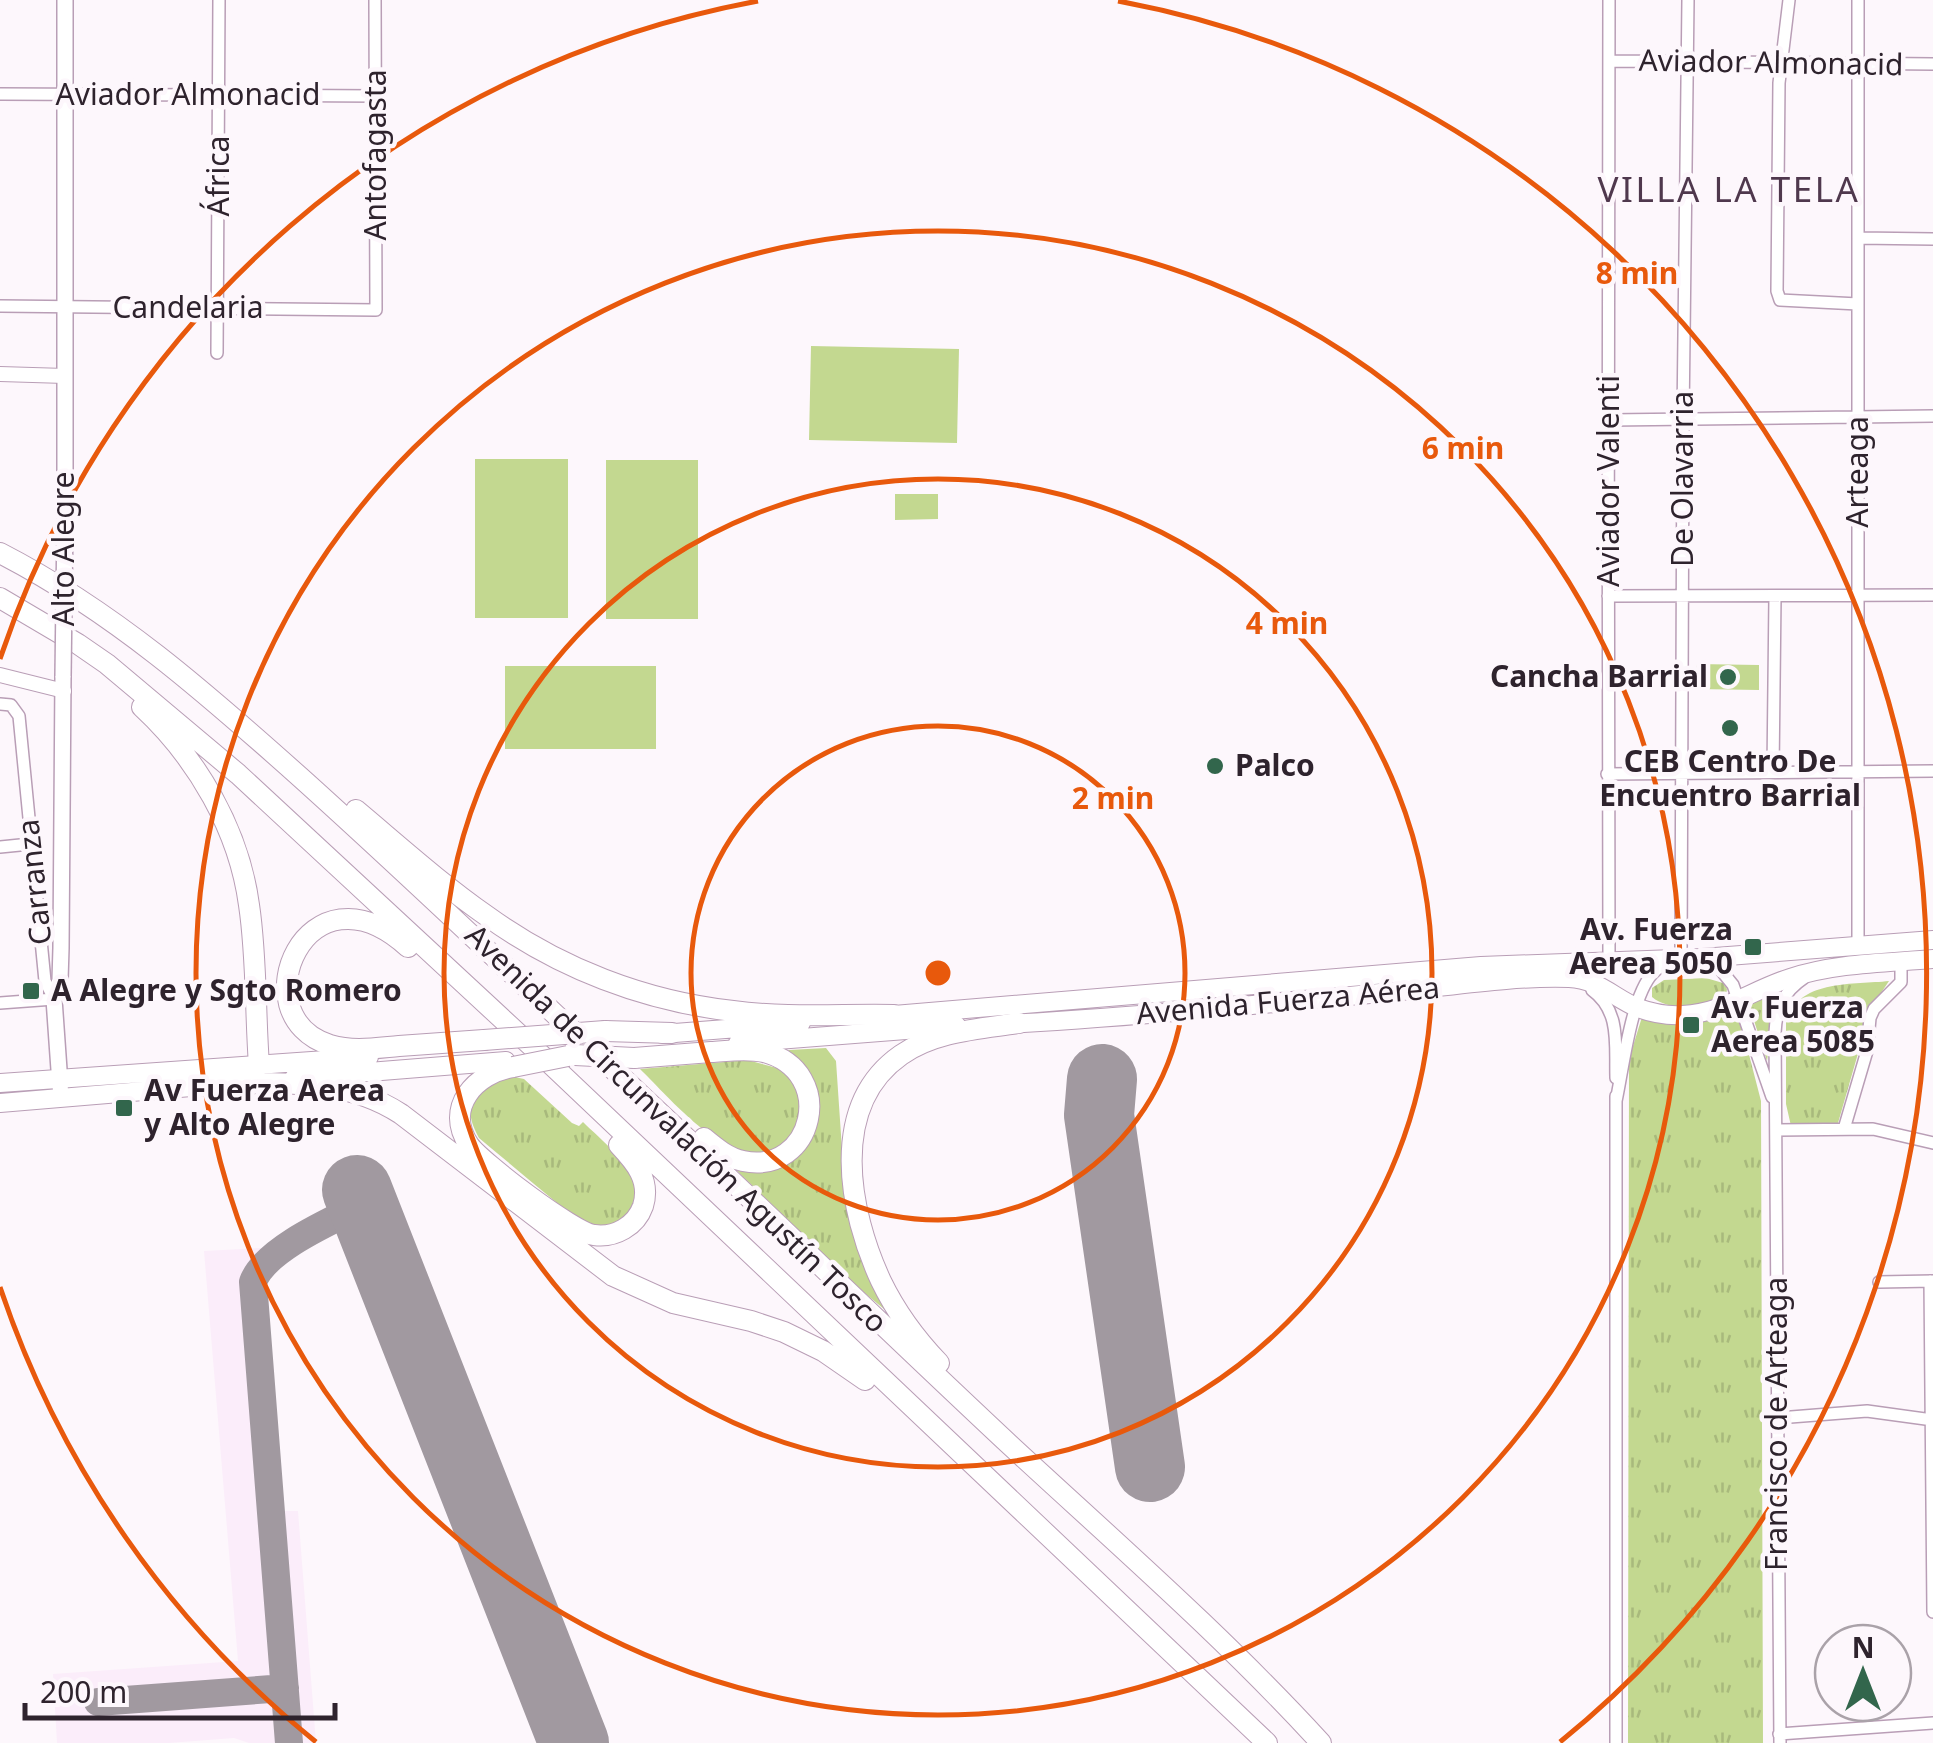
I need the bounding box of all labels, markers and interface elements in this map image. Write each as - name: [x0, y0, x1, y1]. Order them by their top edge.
- street label: Aviador Almonacid: [1638, 39, 1904, 84]
- street label: Antofagasta: [354, 69, 395, 241]
- street label: Aviador Almonacid: [56, 73, 320, 114]
- street label: África: [197, 136, 238, 216]
- district label: VILLA LA TELA: [1598, 165, 1860, 212]
- text: 8 min: [1596, 252, 1678, 293]
- street label: Candelaria: [112, 286, 264, 327]
- street label: Aviador Valenti: [1587, 375, 1628, 587]
- street label: De Olavarria: [1661, 391, 1702, 567]
- street label: Arteaga: [1836, 416, 1877, 528]
- text: 6 min: [1422, 427, 1504, 468]
- street label: Alto Alegre: [42, 472, 83, 626]
- text: 4 min: [1246, 602, 1328, 643]
- place label: Cancha Barrial: [1490, 655, 1708, 696]
- marker: Cancha Barrial: [1717, 666, 1739, 688]
- marker: CEB Centro De Encuentro Barrial: [1719, 717, 1741, 739]
- place label: CEB Centro De Encuentro Barrial: [1599, 740, 1861, 815]
- place label: Palco: [1235, 744, 1315, 785]
- marker: Palco: [1204, 755, 1226, 777]
- text: 2 min: [1072, 777, 1154, 818]
- street label: Carranza: [7, 817, 60, 947]
- place label: Av. Fuerza Aerea 5050: [1569, 908, 1733, 983]
- street label: Avenida de Circunvalación Agustín Tosco: [457, 914, 897, 1341]
- marker: Av. Fuerza Aerea 5050: [1742, 936, 1764, 958]
- centre of rings: [920, 955, 956, 991]
- street label: Avenida Fuerza Aérea: [1134, 966, 1441, 1033]
- place label: A Alegre y Sgto Romero: [51, 969, 402, 1010]
- marker: A Alegre y Sgto Romero: [20, 980, 42, 1002]
- place label: Av. Fuerza Aerea 5085: [1711, 986, 1875, 1061]
- marker: Av. Fuerza Aerea 5085: [1680, 1014, 1702, 1036]
- place label: Av Fuerza Aerea y Alto Alegre: [144, 1069, 385, 1144]
- marker: Av Fuerza Aerea y Alto Alegre: [113, 1097, 135, 1119]
- street label: Francisco de Arteaga: [1755, 1277, 1796, 1571]
- north arrow: [1813, 1623, 1913, 1723]
- text: N: [1852, 1628, 1874, 1666]
- scale bar: [25, 1658, 335, 1720]
- text: 200 m: [40, 1671, 127, 1712]

